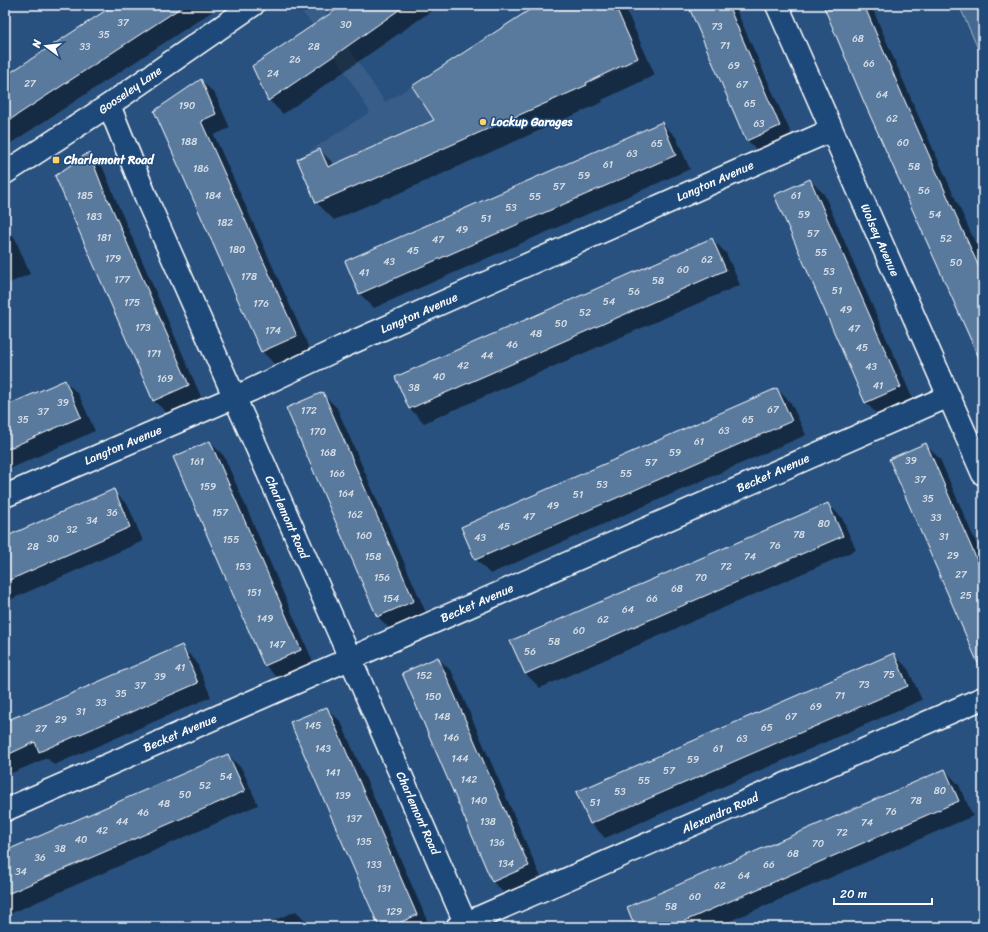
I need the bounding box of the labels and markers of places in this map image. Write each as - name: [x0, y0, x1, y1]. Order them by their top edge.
- place label: Lockup Garages: [491, 111, 574, 133]
- marker: Lockup Garages: [478, 117, 488, 127]
- place label: Charlemont Road: [63, 149, 155, 171]
- marker: Charlemont Road: [51, 155, 61, 165]

